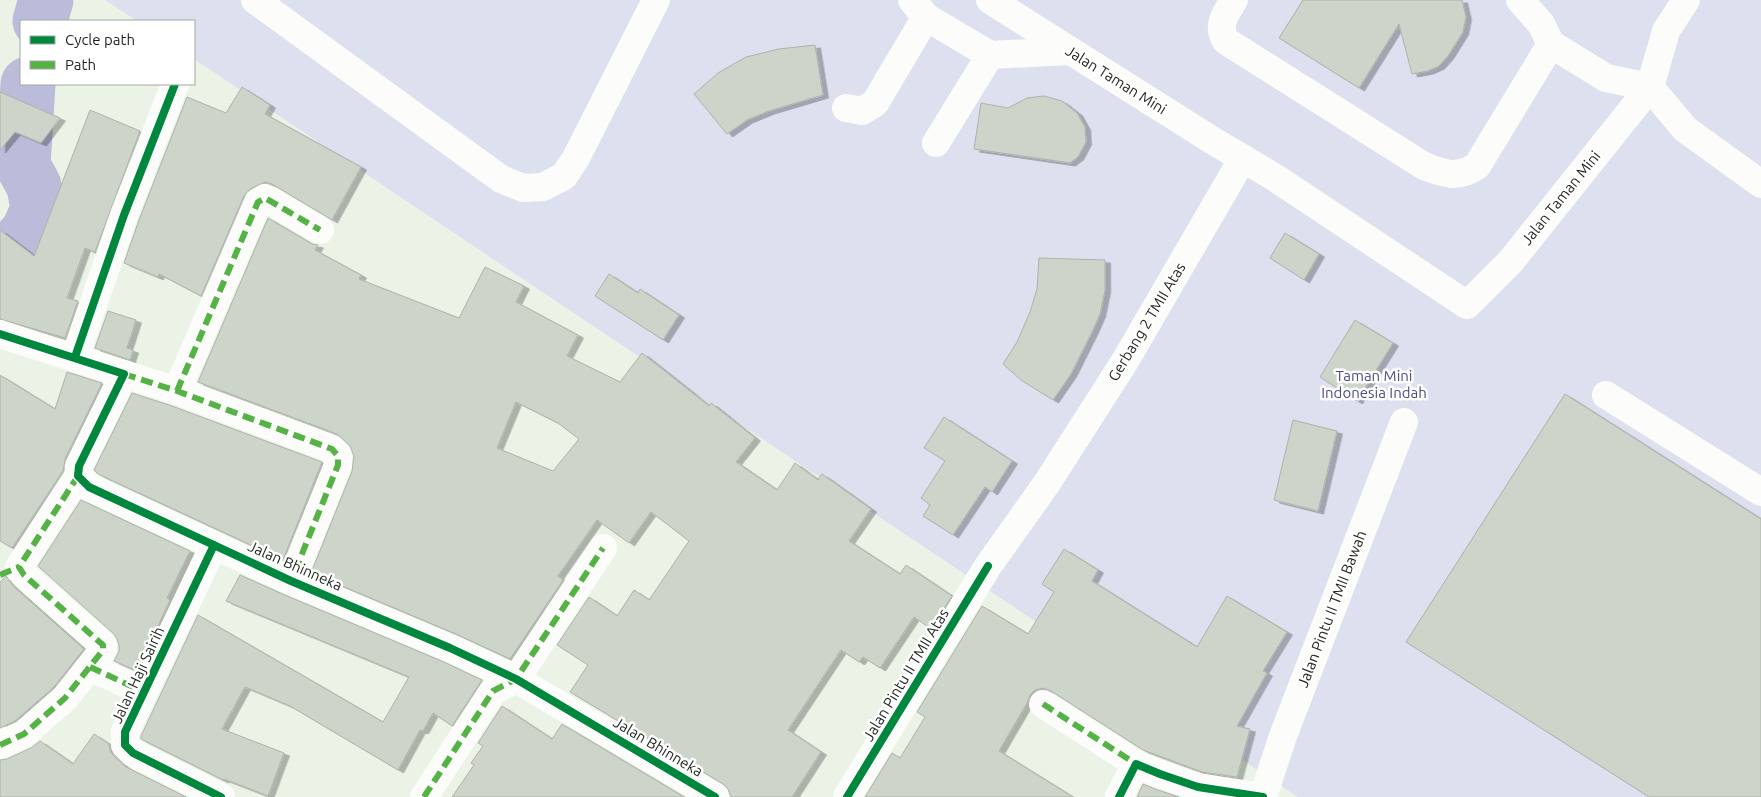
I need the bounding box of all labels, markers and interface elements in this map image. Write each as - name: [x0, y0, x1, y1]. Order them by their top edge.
- legend: [20, 20, 195, 85]
- text: Cycle path: [65, 31, 135, 48]
- street label: Jalan Taman Mini: [1063, 42, 1170, 117]
- text: Path: [65, 56, 96, 73]
- street label: Jalan Taman Mini: [1518, 147, 1604, 248]
- street label: Gerbang 2 TMII Atas: [1104, 259, 1189, 384]
- park label: Taman Mini Indonesia Indah: [1321, 367, 1427, 401]
- street label: Jalan Pintu II TMII Bawah: [1294, 528, 1369, 690]
- street label: Jalan Bhinneka: [246, 537, 345, 594]
- street label: Jalan Pintu II TMII Atas: [859, 606, 952, 744]
- street label: Jalan Haji Sairih: [108, 624, 167, 726]
- street label: Jalan Bhinneka: [611, 713, 706, 780]

